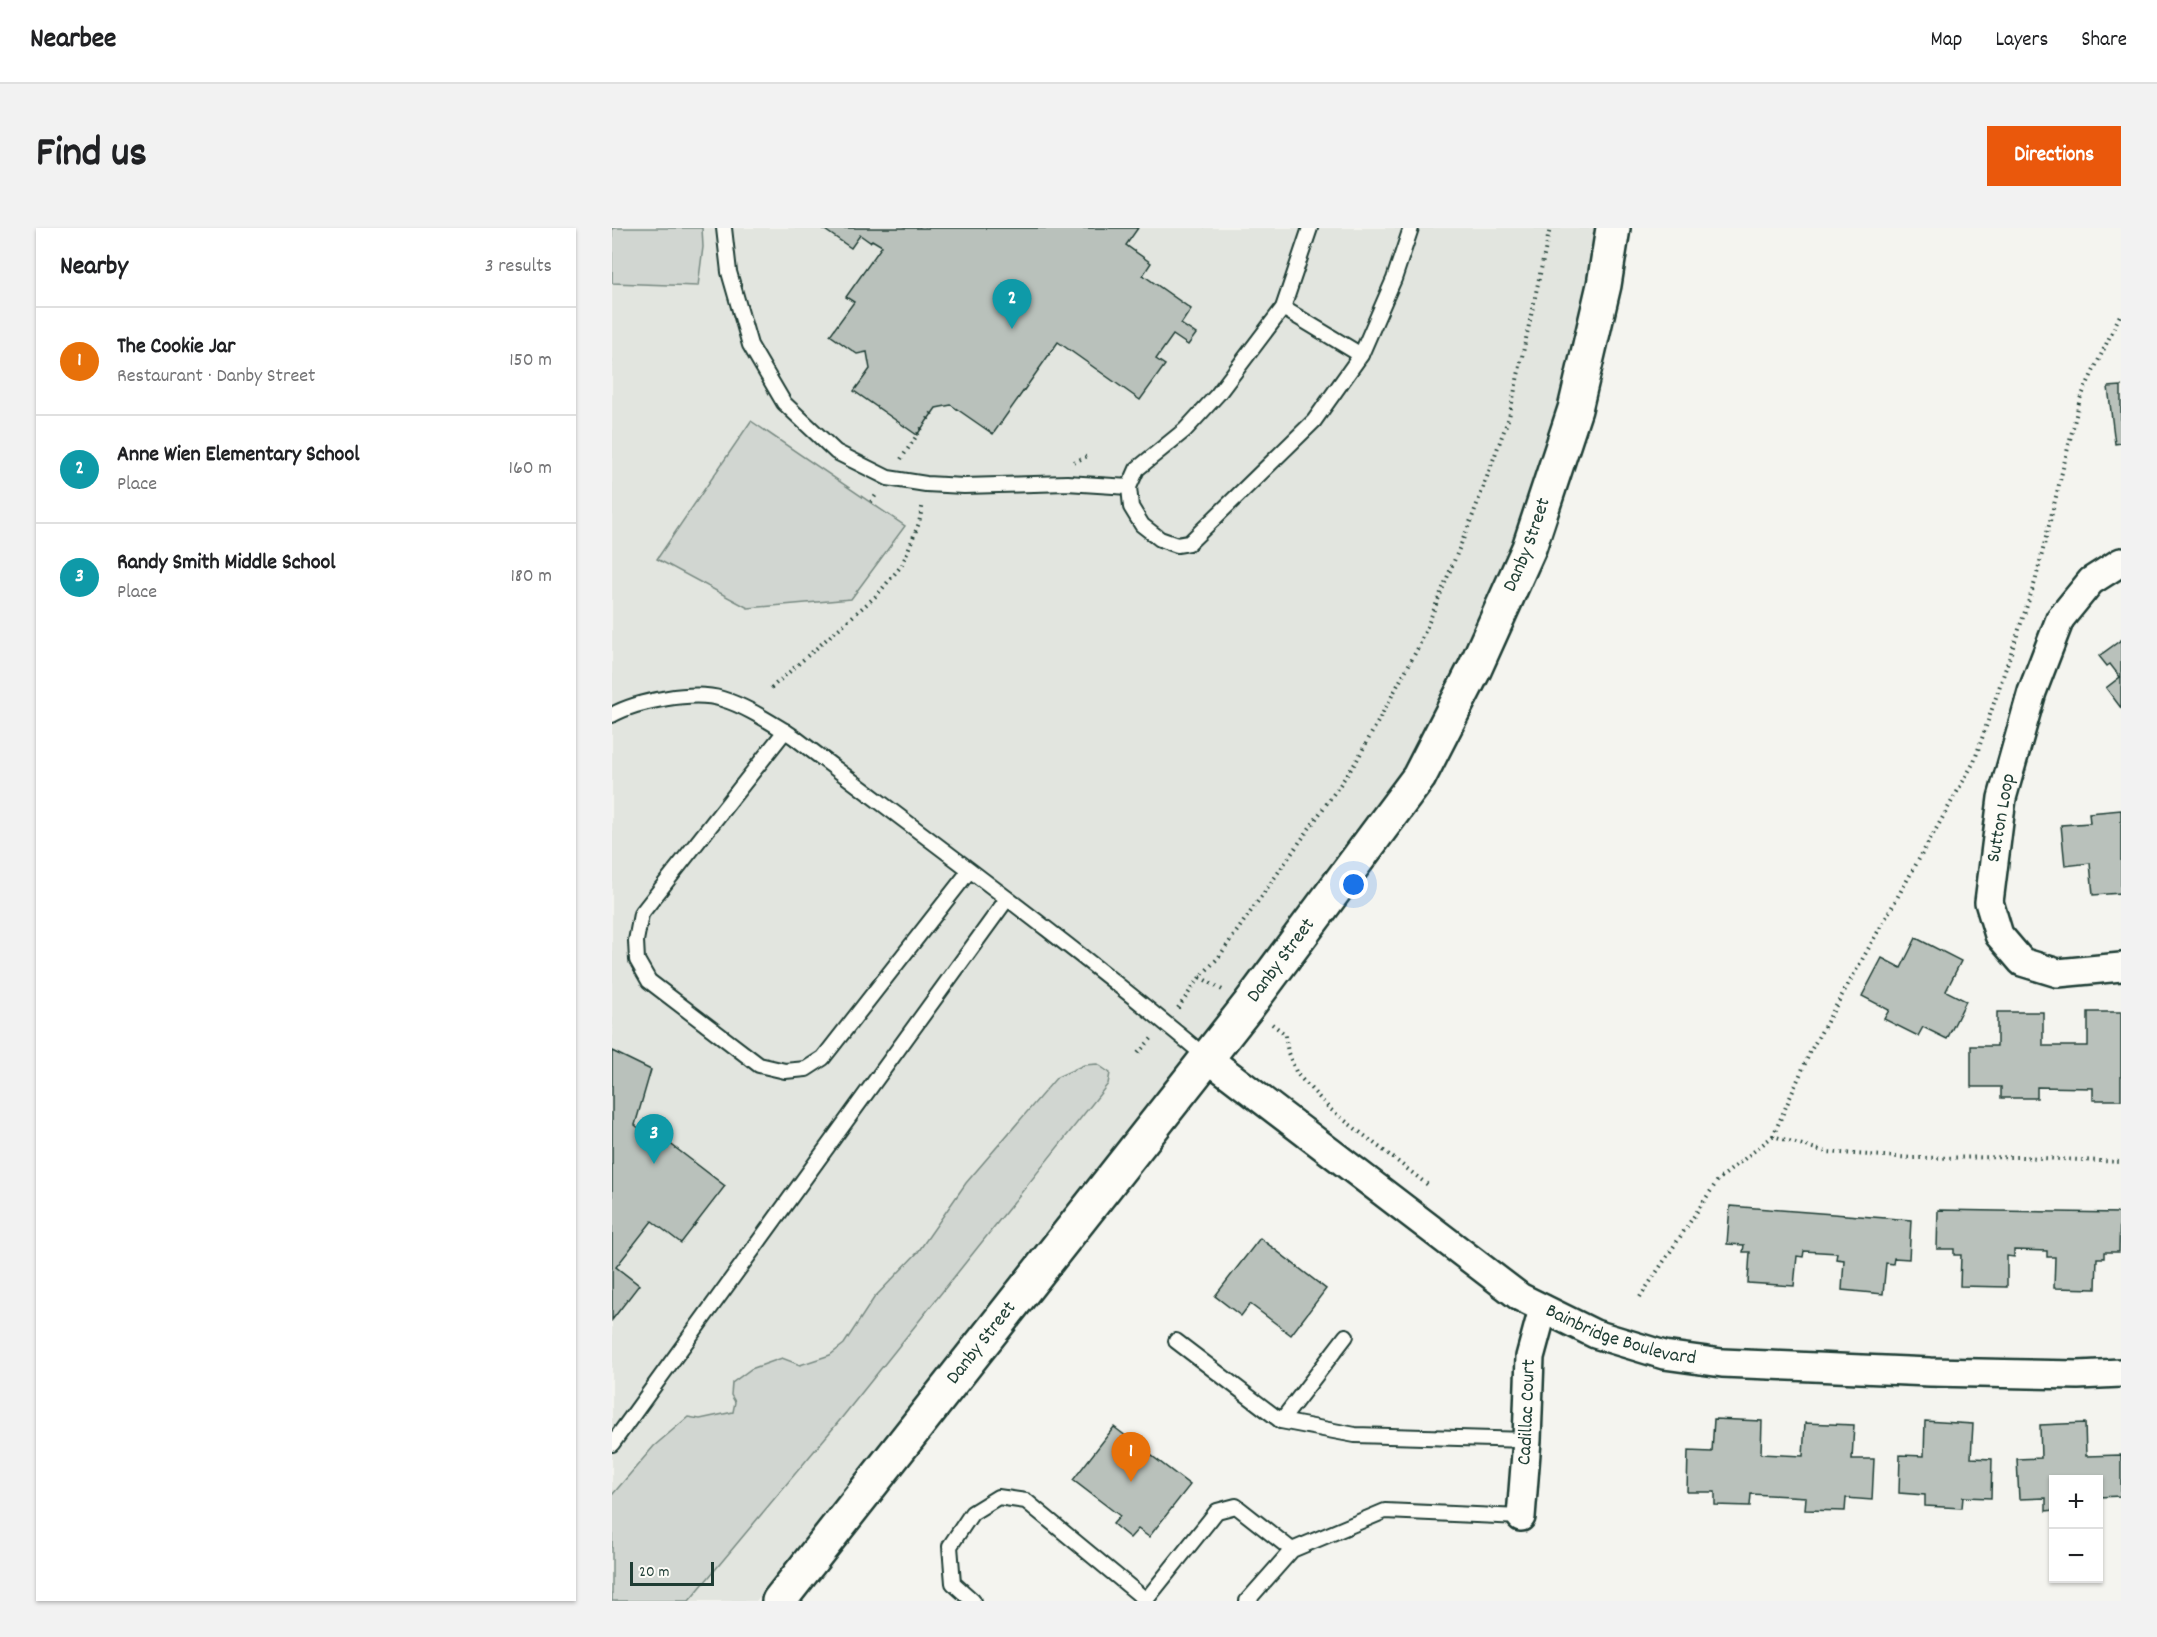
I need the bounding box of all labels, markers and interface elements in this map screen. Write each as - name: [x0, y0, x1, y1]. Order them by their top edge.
- text: Nearbee: [30, 21, 116, 61]
- text: Map: [1931, 26, 1962, 56]
- text: Layers: [1995, 26, 2048, 56]
- text: Share: [2081, 26, 2127, 56]
- text: Find us: [36, 126, 147, 186]
- button: Directions: [1987, 126, 2121, 186]
- text: Nearby: [60, 249, 128, 286]
- text: 3 results: [485, 253, 552, 281]
- pin: 2: [992, 279, 1032, 329]
- text: The Cookie Jar: [117, 332, 235, 363]
- text: 1: [77, 347, 82, 375]
- text: 150 m: [509, 347, 552, 375]
- text: Restaurant · Danby Street: [117, 363, 315, 391]
- text: Anne Wien Elementary School: [117, 440, 359, 471]
- text: 2: [75, 455, 84, 483]
- text: 160 m: [509, 455, 552, 483]
- text: Place: [117, 471, 157, 499]
- street label: Danby Street: [1497, 494, 1559, 597]
- text: Randy Smith Middle School: [117, 548, 335, 579]
- text: 3: [75, 563, 84, 591]
- text: 180 m: [510, 563, 552, 591]
- text: Place: [117, 579, 157, 607]
- street label: Sutton Loop: [1980, 771, 2024, 865]
- your location: [1339, 870, 1368, 899]
- street label: Danby Street: [1241, 913, 1323, 1009]
- pin: 3: [634, 1114, 674, 1164]
- street label: Danby Street: [940, 1296, 1024, 1391]
- street label: Bainbridge Boulevard: [1540, 1298, 1698, 1373]
- street label: Cadillac Court: [1511, 1359, 1544, 1466]
- pin: 1: [1112, 1432, 1150, 1482]
- map controls: [2049, 1475, 2103, 1583]
- button: +: [2049, 1475, 2103, 1529]
- button: −: [2049, 1529, 2103, 1583]
- scale bar: [630, 1559, 714, 1586]
- text: 20 m: [639, 1561, 669, 1584]

